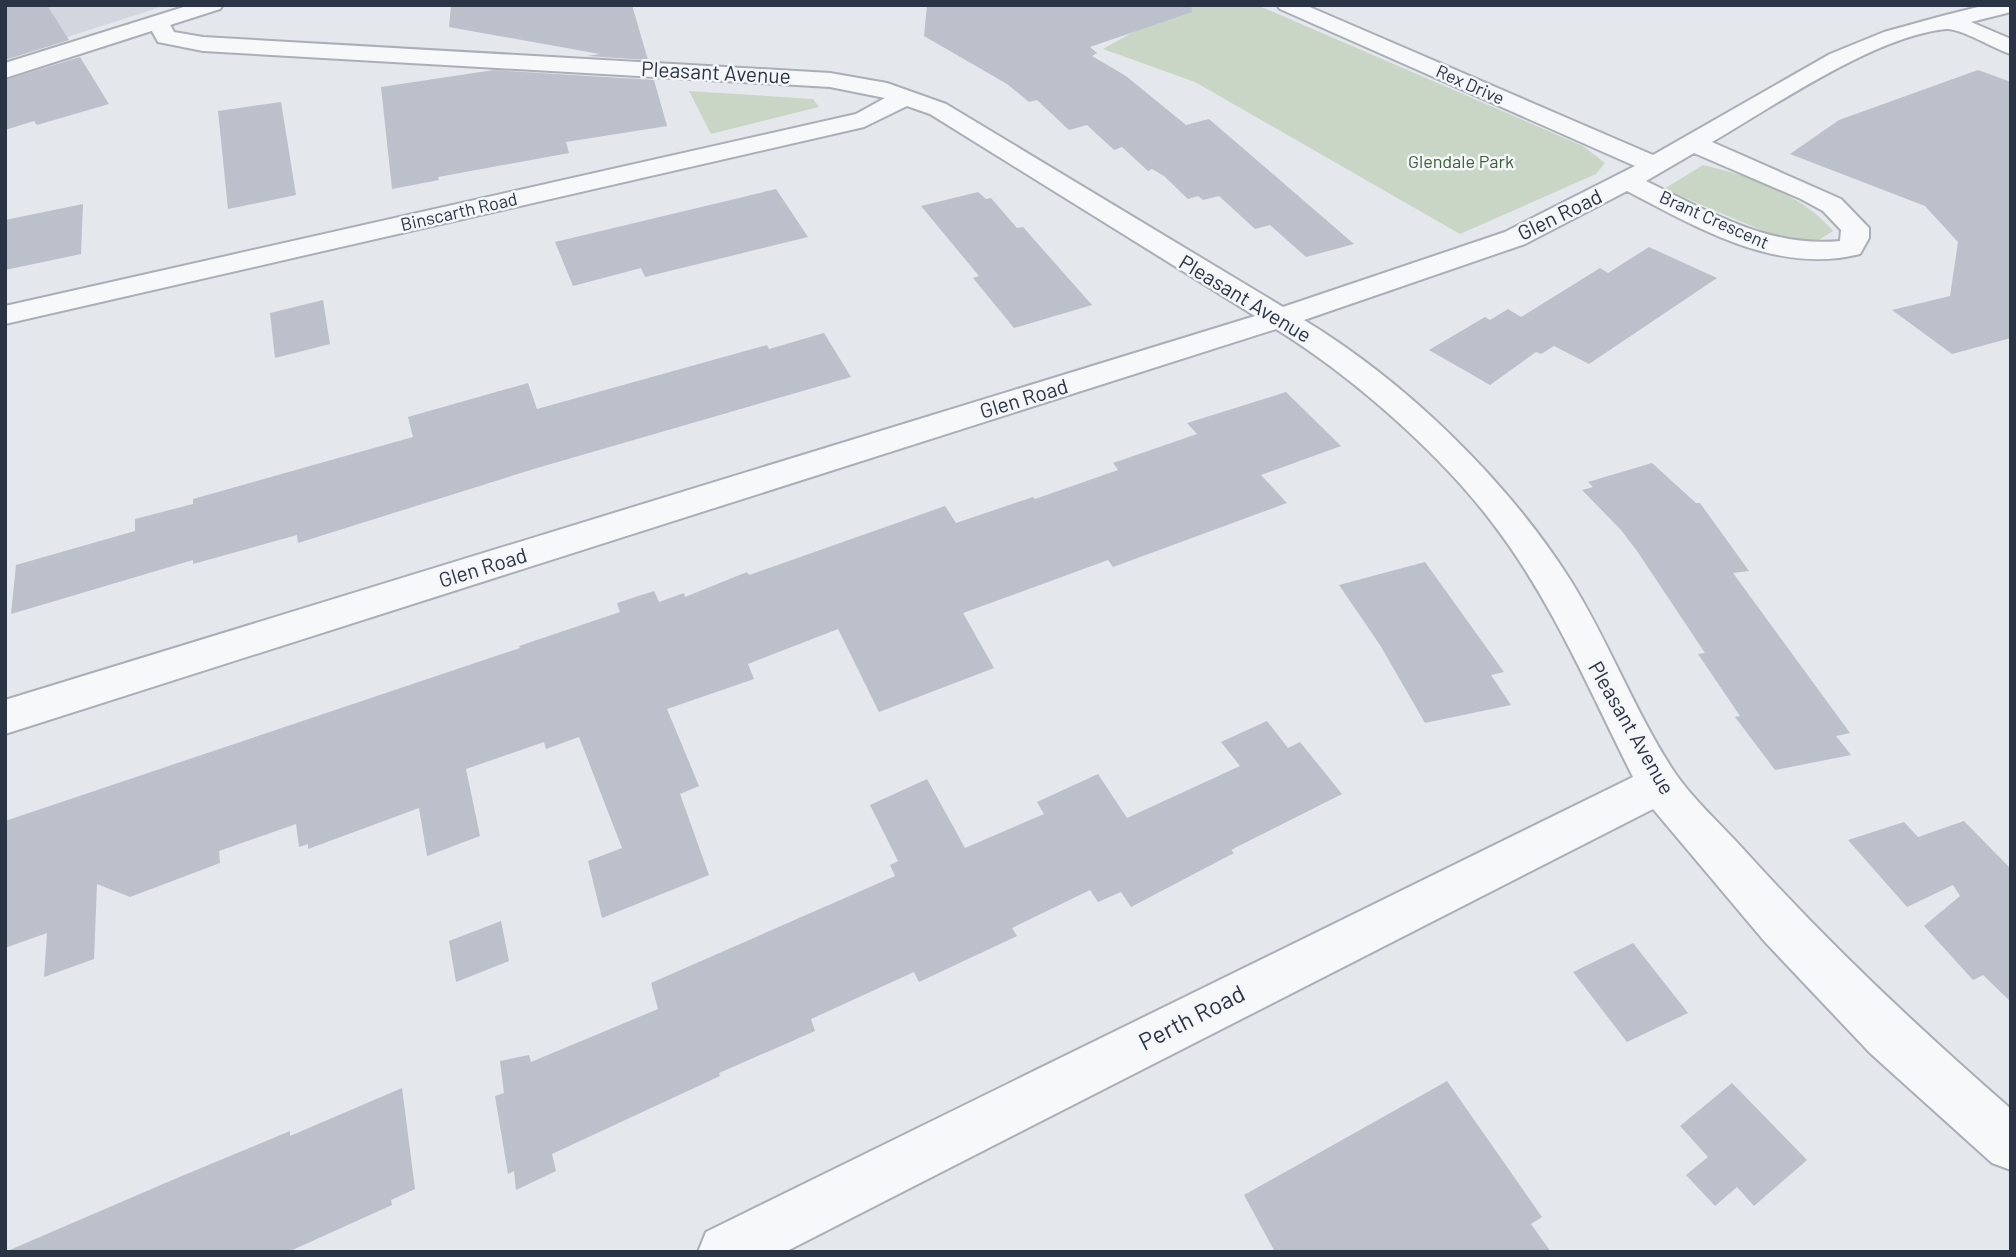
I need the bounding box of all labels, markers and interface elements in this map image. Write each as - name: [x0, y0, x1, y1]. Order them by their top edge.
- street label: Pleasant Avenue: [641, 55, 792, 88]
- street label: Rex Drive: [1433, 59, 1508, 109]
- park label: Glendale Park: [1408, 150, 1514, 172]
- street label: Glen Road: [1513, 183, 1606, 245]
- street label: Brant Crescent: [1656, 185, 1773, 253]
- street label: Binscarth Road: [398, 187, 519, 235]
- street label: Pleasant Avenue: [1175, 248, 1316, 347]
- street label: Glen Road: [976, 372, 1071, 423]
- street label: Glen Road: [435, 541, 530, 592]
- street label: Pleasant Avenue: [1584, 656, 1681, 798]
- street label: Perth Road: [1133, 978, 1249, 1056]

